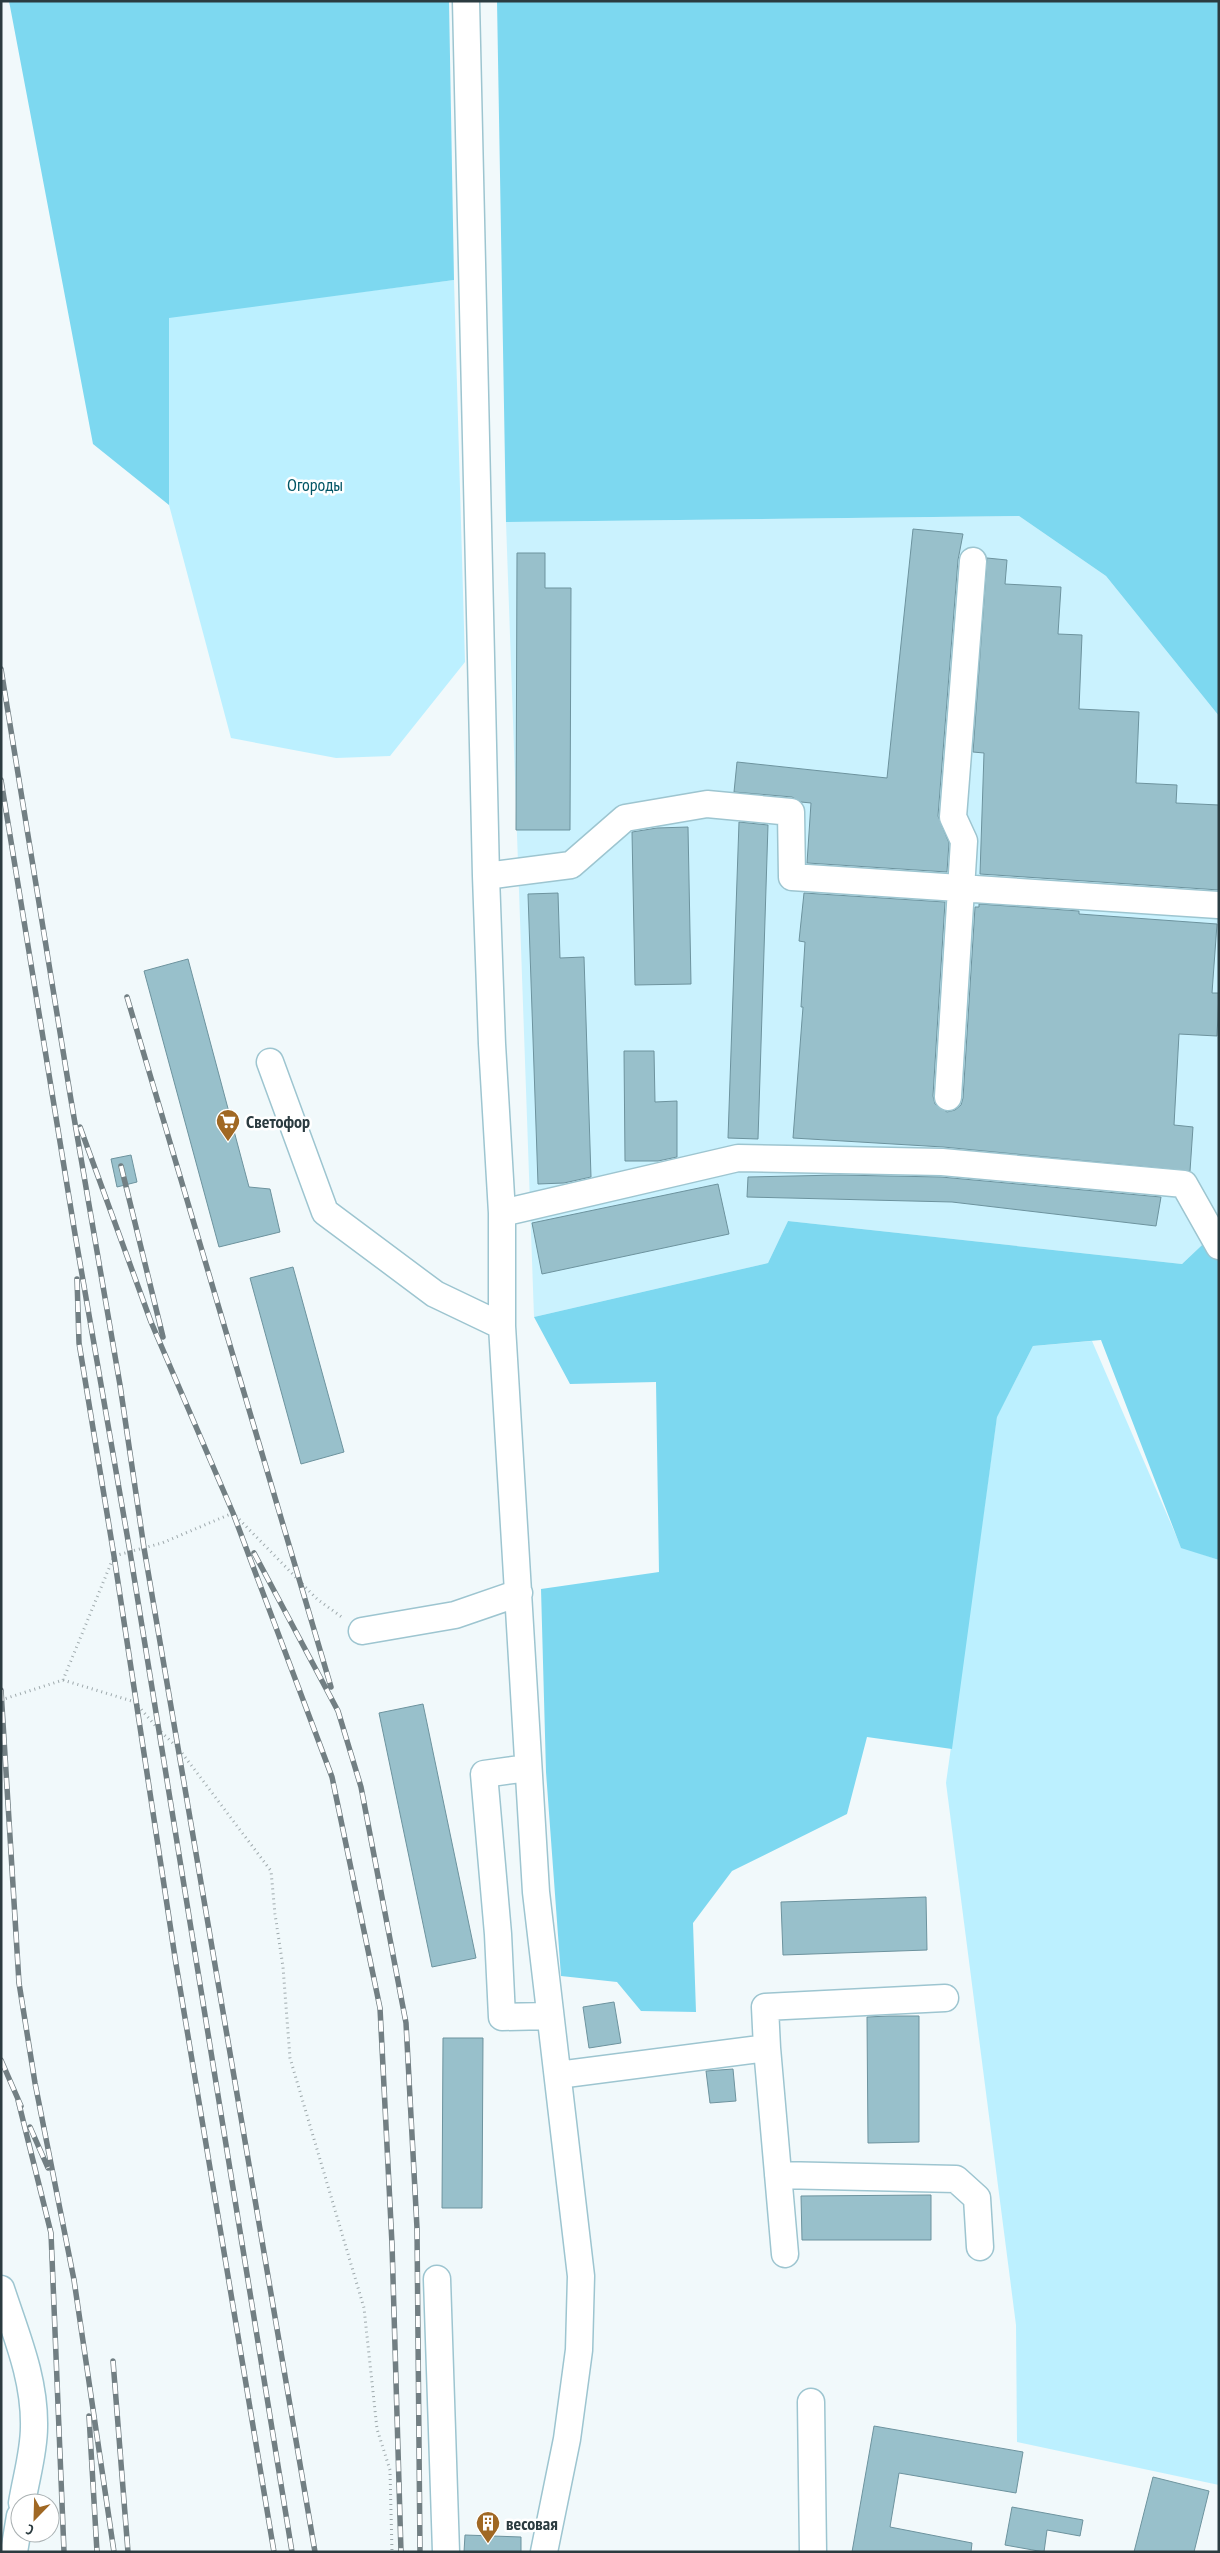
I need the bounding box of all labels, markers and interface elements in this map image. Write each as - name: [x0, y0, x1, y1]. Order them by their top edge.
- park label: Огороды: [287, 473, 343, 496]
- supermarket icon: Светофор: [215, 1108, 241, 1142]
- place label: Светофор: [246, 1110, 310, 1133]
- north arrow: [10, 2493, 60, 2543]
- building icon: весовая: [475, 2510, 501, 2544]
- place label: весовая: [506, 2512, 558, 2535]
- text: С: [23, 2520, 36, 2540]

